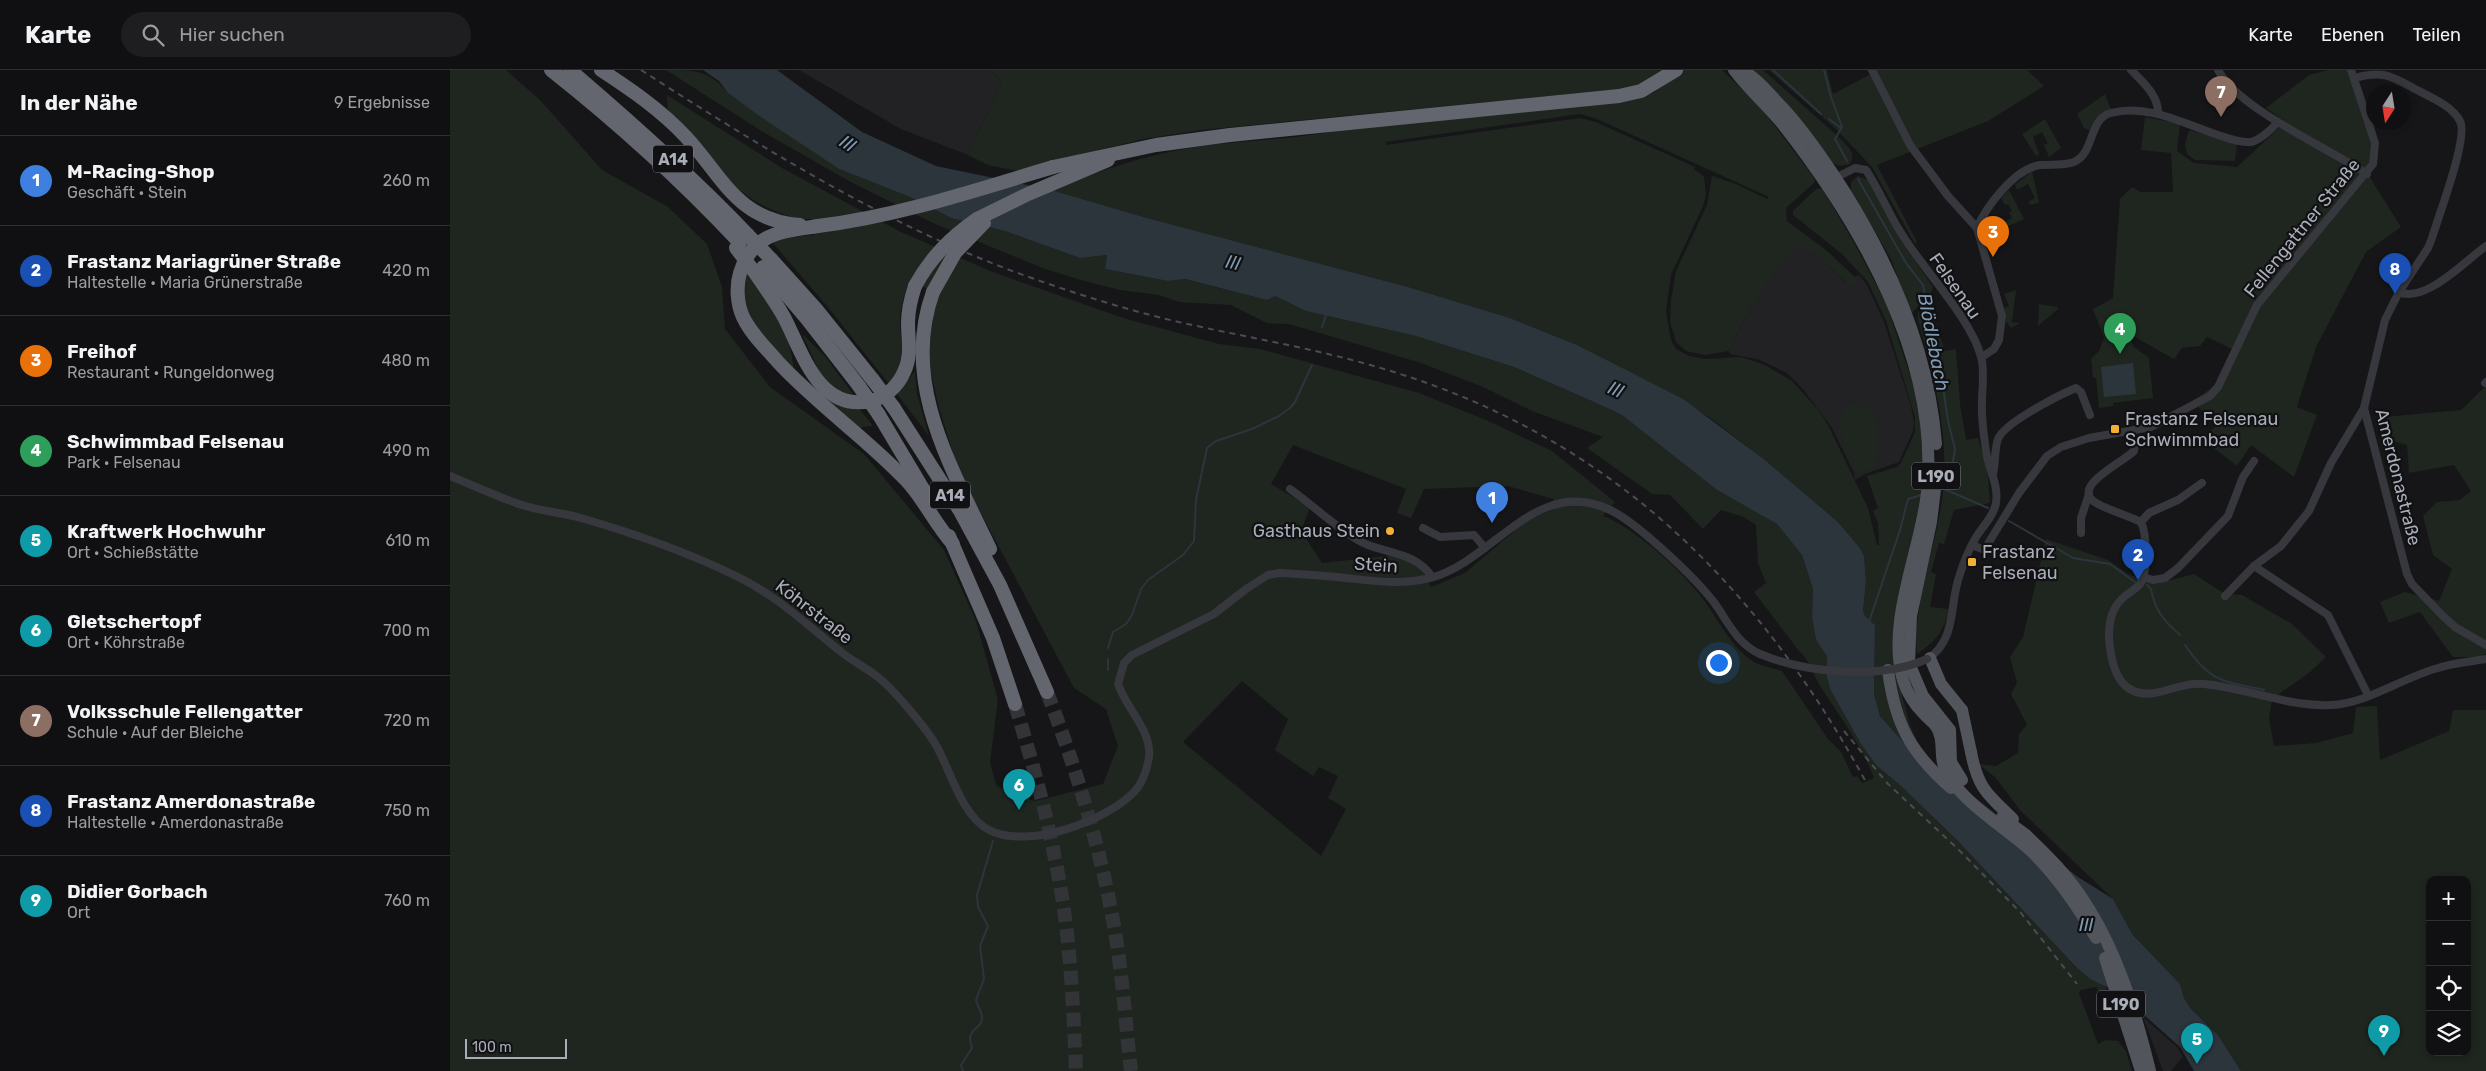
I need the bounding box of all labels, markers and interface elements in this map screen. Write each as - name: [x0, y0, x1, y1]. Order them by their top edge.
- search box: [121, 12, 471, 57]
- text: Karte: [25, 21, 91, 49]
- icon: search: [139, 21, 167, 49]
- text: Hier suchen: [179, 23, 285, 46]
- text: Karte: [2248, 24, 2293, 46]
- text: Ebenen: [2321, 24, 2385, 46]
- text: Teilen: [2413, 24, 2461, 46]
- pin: 7: [2205, 76, 2237, 117]
- north arrow: [2366, 85, 2411, 130]
- text: In der Nähe: [20, 90, 138, 115]
- text: 9 Ergebnisse: [334, 93, 430, 112]
- water label: Ill: [835, 130, 860, 157]
- road number: A14: [653, 146, 693, 172]
- street label: Fellengattner Straße: [2239, 154, 2365, 302]
- text: M-Racing-Shop: [67, 160, 214, 183]
- text: 1: [32, 171, 40, 190]
- text: 260 m: [383, 171, 430, 190]
- text: Geschäft · Stein: [67, 183, 187, 202]
- pin: 3: [1977, 216, 2009, 257]
- street label: Felsenau: [1924, 249, 1986, 323]
- text: Frastanz Mariagrüner Straße: [67, 250, 341, 273]
- water label: Ill: [1223, 250, 1243, 275]
- pin: 8: [2379, 253, 2411, 294]
- text: 2: [31, 261, 41, 280]
- text: 420 m: [382, 261, 430, 280]
- text: Haltestelle · Maria Grünerstraße: [67, 273, 303, 292]
- water label: Blödlebach: [1913, 291, 1954, 393]
- pin: 4: [2104, 313, 2136, 354]
- text: Freihof: [67, 340, 136, 363]
- text: 3: [31, 351, 41, 370]
- text: 480 m: [382, 351, 430, 370]
- text: Restaurant · Rungeldonweg: [67, 363, 275, 382]
- water label: Ill: [1605, 376, 1627, 403]
- street label: Amerdonastraße: [2370, 406, 2426, 548]
- place label: Frastanz Felsenau Schwimmbad: [2125, 408, 2278, 451]
- marker: Frastanz Felsenau Schwimmbad: [2109, 423, 2121, 435]
- text: Schwimmbad Felsenau: [67, 430, 284, 453]
- text: 4: [31, 441, 41, 460]
- text: 490 m: [382, 441, 430, 460]
- text: Park · Felsenau: [67, 453, 181, 472]
- road number: L190: [1912, 462, 1960, 490]
- road number: A14: [930, 482, 970, 508]
- pin: 1: [1476, 482, 1508, 523]
- text: Kraftwerk Hochwuhr: [67, 520, 265, 543]
- place label: Gasthaus Stein: [1253, 520, 1380, 542]
- marker: Gasthaus Stein: [1384, 525, 1396, 537]
- text: 5: [31, 531, 41, 550]
- text: 610 m: [386, 531, 430, 550]
- pin: 2: [2122, 539, 2154, 580]
- place label: Frastanz Felsenau: [1982, 541, 2058, 584]
- text: Ort · Schießstätte: [67, 543, 199, 562]
- street label: Stein: [1353, 553, 1399, 577]
- marker: Frastanz Felsenau: [1966, 556, 1978, 568]
- street label: Köhrstraße: [771, 575, 857, 649]
- text: Gletschertopf: [67, 610, 201, 633]
- text: 6: [31, 621, 41, 640]
- text: 700 m: [383, 621, 430, 640]
- text: Ort · Köhrstraße: [67, 633, 185, 652]
- your location: [1706, 650, 1732, 676]
- text: Volksschule Fellengatter: [67, 700, 303, 723]
- text: 7: [31, 711, 41, 730]
- text: 720 m: [384, 711, 430, 730]
- text: Schule · Auf der Bleiche: [67, 723, 244, 742]
- pin: 6: [1003, 769, 1035, 810]
- text: Frastanz Amerdonastraße: [67, 790, 315, 813]
- text: 8: [31, 801, 41, 820]
- text: 750 m: [384, 801, 430, 820]
- text: Haltestelle · Amerdonastraße: [67, 813, 284, 832]
- map controls: [2426, 876, 2471, 1056]
- button: +: [2426, 876, 2471, 921]
- text: Didier Gorbach: [67, 880, 208, 903]
- text: 9: [31, 891, 41, 910]
- text: 760 m: [384, 891, 430, 910]
- text: Ort: [67, 903, 90, 922]
- water label: Ill: [2079, 913, 2094, 936]
- button: −: [2426, 921, 2471, 966]
- button: locate: [2426, 966, 2471, 1011]
- road number: L190: [2097, 991, 2145, 1018]
- button: layers: [2426, 1011, 2471, 1056]
- pin: 9: [2368, 1015, 2400, 1056]
- pin: 5: [2181, 1023, 2213, 1064]
- scale bar: [465, 1036, 568, 1059]
- text: 100 m: [472, 1039, 512, 1056]

